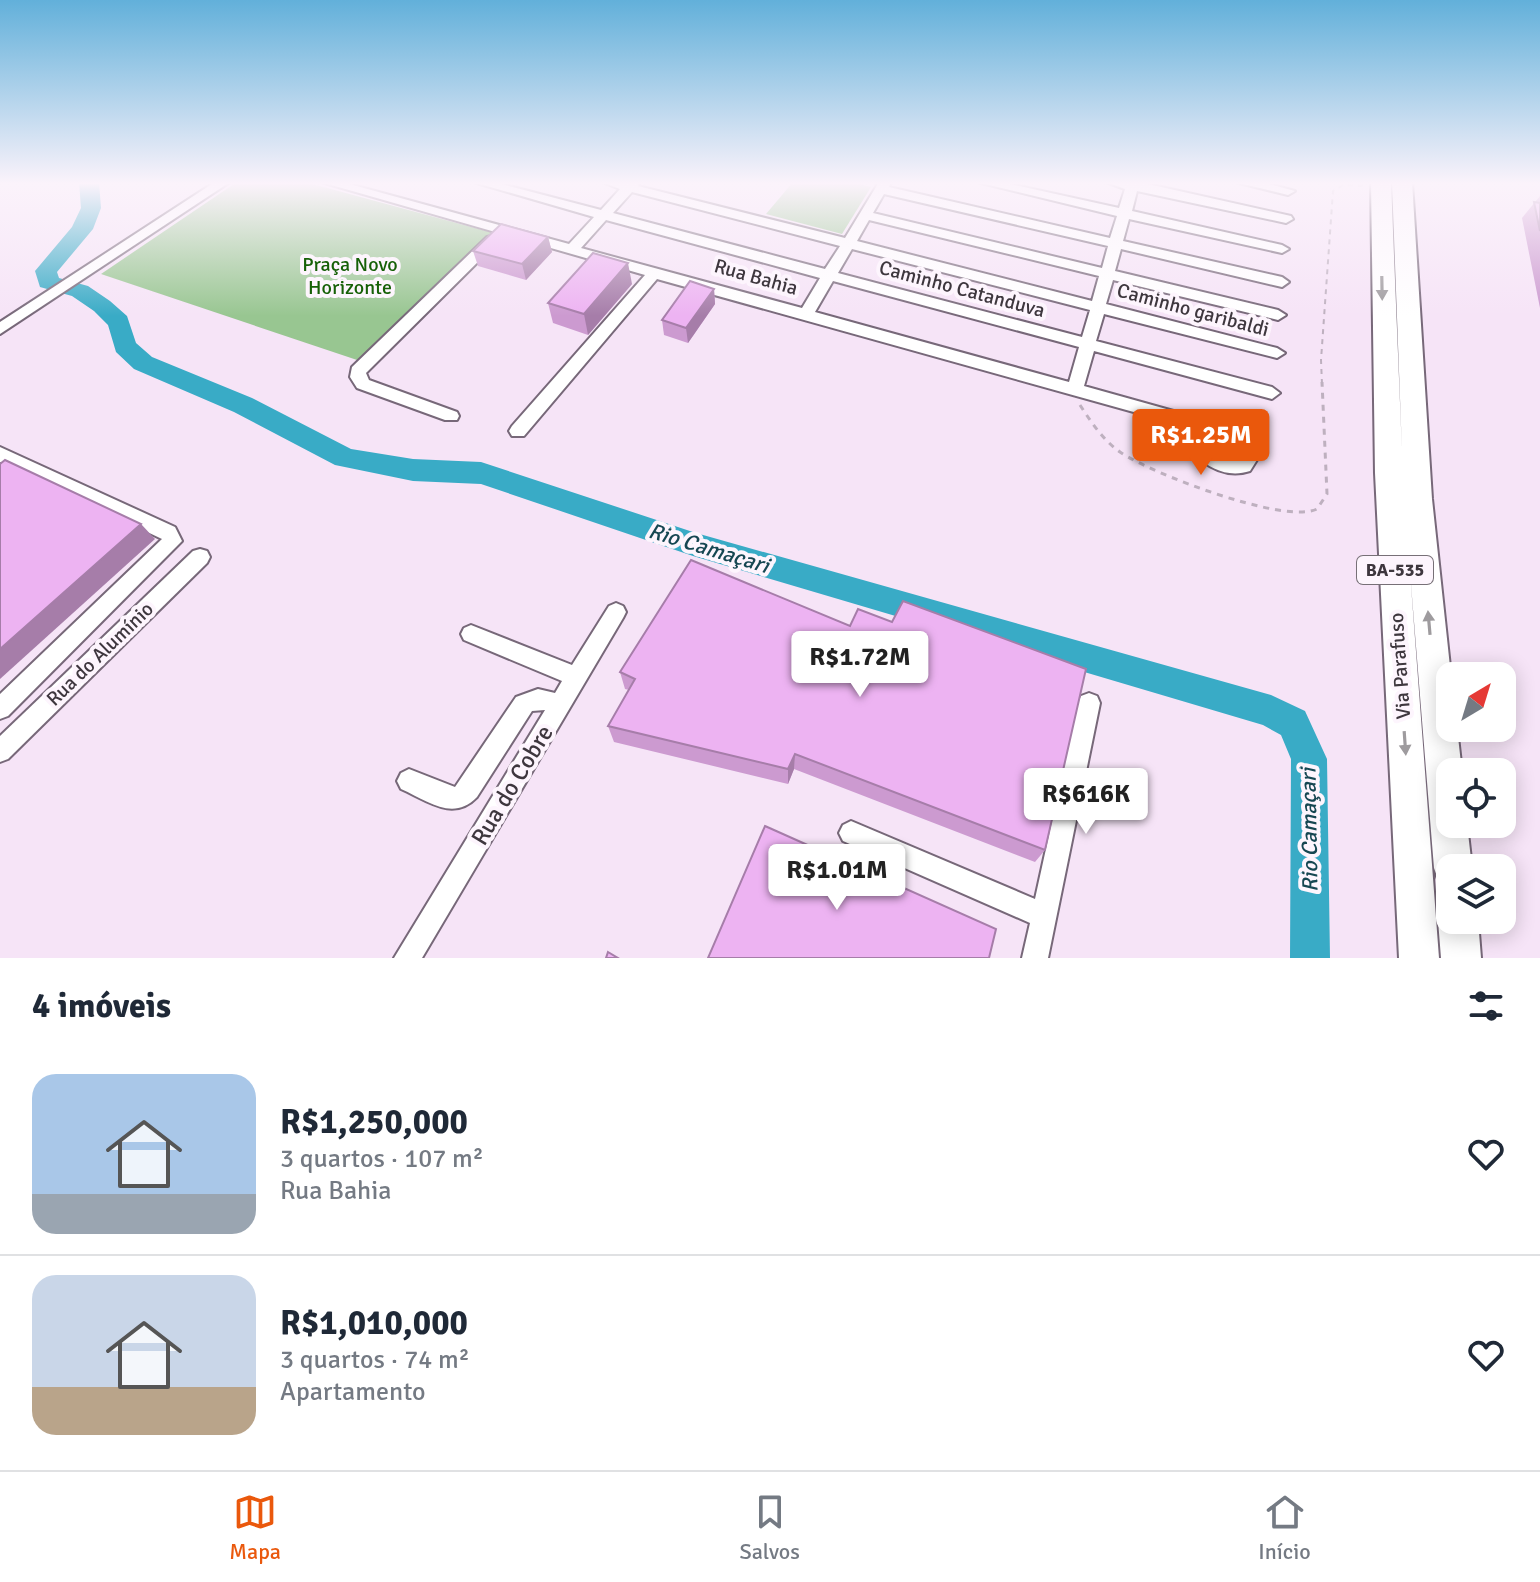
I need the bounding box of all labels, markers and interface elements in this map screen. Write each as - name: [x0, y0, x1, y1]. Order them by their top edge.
- park label: Praça Novo Horizonte: [302, 252, 398, 300]
- street label: Rua Bahia: [711, 253, 801, 301]
- street label: Caminho Catanduva: [876, 255, 1048, 323]
- one-way arrow: [1376, 276, 1388, 301]
- street label: Caminho garibaldi: [1114, 278, 1272, 342]
- pin: R$1.25M: [1127, 409, 1275, 477]
- text: R$1.25M: [1150, 419, 1252, 451]
- water label: Rio Camaçari: [646, 517, 774, 580]
- road number: BA-535: [1357, 556, 1433, 584]
- street label: Rua do Alumínio: [41, 597, 159, 711]
- one-way arrow: [1423, 610, 1436, 635]
- street label: Via Parafuso: [1384, 612, 1416, 720]
- pin: R$1.72M: [786, 631, 934, 699]
- text: R$1.72M: [809, 641, 911, 673]
- north arrow: [1436, 662, 1516, 742]
- map controls: [1436, 662, 1516, 934]
- street label: Rua do Cobre: [464, 720, 560, 850]
- one-way arrow: [1399, 731, 1412, 756]
- button: locate: [1436, 758, 1516, 838]
- water label: Rio Camaçari: [1294, 766, 1324, 892]
- pin: R$616K: [1021, 768, 1151, 836]
- text: R$616K: [1042, 778, 1130, 810]
- pin: R$1.01M: [763, 844, 911, 912]
- text: R$1.01M: [786, 854, 888, 886]
- button: layers: [1436, 854, 1516, 934]
- icon: filters: [1464, 984, 1508, 1028]
- text: 4 imóveis: [32, 985, 171, 1027]
- text: R$1,250,000: [280, 1101, 468, 1143]
- icon: home: [96, 1106, 192, 1202]
- icon: heart: [1464, 1132, 1508, 1176]
- text: 3 quartos · 107 m²: [280, 1143, 484, 1175]
- text: Rua Bahia: [280, 1175, 391, 1207]
- text: R$1,010,000: [280, 1302, 468, 1344]
- icon: home: [96, 1307, 192, 1403]
- icon: heart: [1464, 1333, 1508, 1377]
- text: 3 quartos · 74 m²: [280, 1344, 470, 1376]
- text: Apartamento: [280, 1376, 426, 1408]
- tab: Mapa: [229, 1490, 281, 1565]
- tab: Salvos: [739, 1490, 800, 1565]
- tab: Início: [1258, 1490, 1311, 1565]

